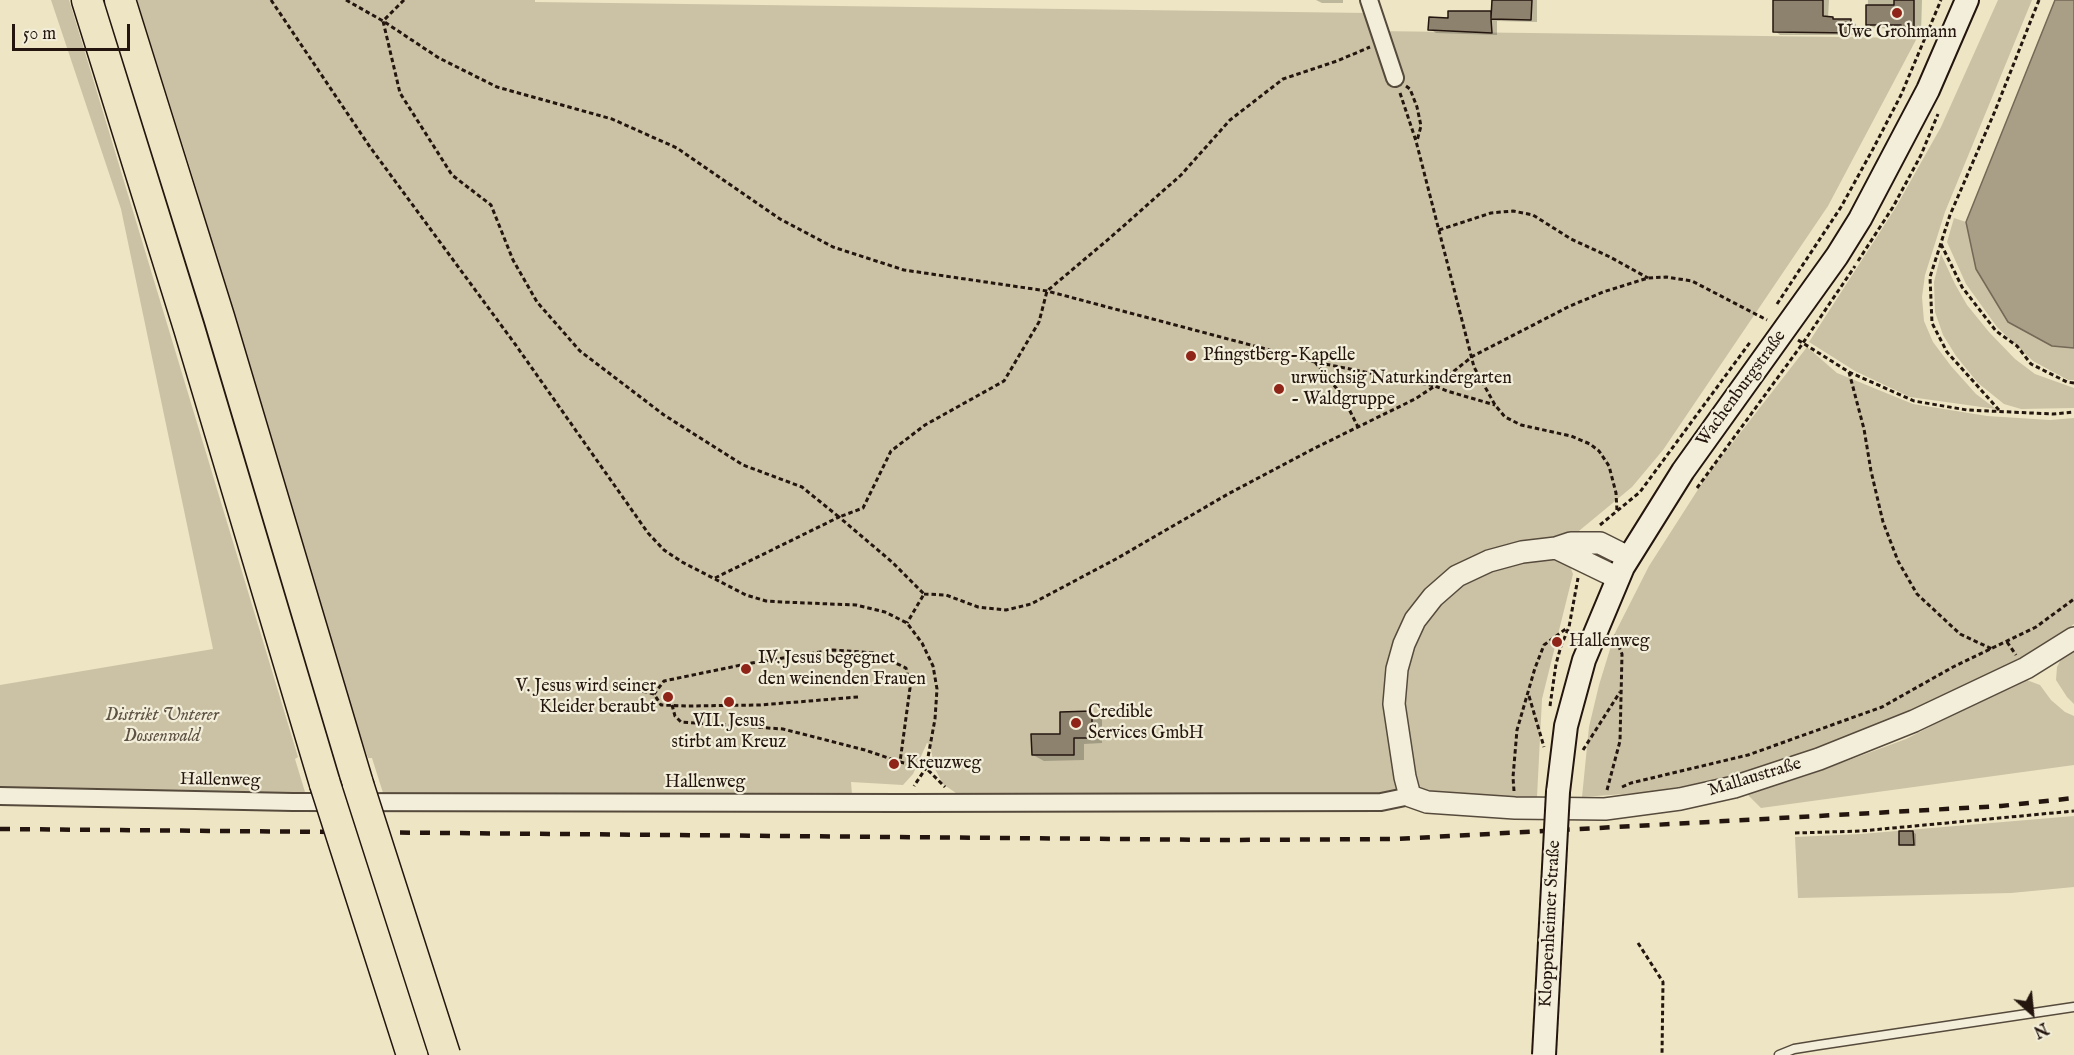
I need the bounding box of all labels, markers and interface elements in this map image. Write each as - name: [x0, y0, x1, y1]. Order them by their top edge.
- marker: Uwe Grohmann: [1890, 6, 1904, 20]
- scale bar: [15, 12, 134, 50]
- place label: Uwe Grohmann: [1837, 22, 1957, 44]
- text: 50 m: [23, 23, 56, 46]
- street label: Wachenburgstraße: [1693, 327, 1791, 451]
- place label: Pfingstberg-Kapelle: [1203, 345, 1355, 367]
- marker: Pfingstberg-Kapelle: [1184, 349, 1198, 363]
- place label: urwüchsig Naturkindergarten - Waldgruppe: [1291, 368, 1512, 410]
- marker: urwüchsig Naturkindergarten - Waldgruppe: [1272, 382, 1286, 396]
- place label: Hallenweg: [1569, 631, 1649, 653]
- marker: Hallenweg: [1550, 635, 1564, 649]
- place label: IV. Jesus begegnet den weinenden Frauen: [758, 648, 926, 690]
- marker: IV. Jesus begegnet den weinenden Frauen: [739, 662, 753, 676]
- place label: V. Jesus wird seiner Kleider beraubt: [516, 676, 656, 718]
- marker: V. Jesus wird seiner Kleider beraubt: [661, 690, 675, 704]
- marker: VII. Jesus stirbt am Kreuz: [722, 695, 736, 709]
- place label: Credible Services GmbH: [1088, 702, 1204, 744]
- park label: Distrikt Unterer Dossenwald: [105, 705, 219, 748]
- place label: VII. Jesus stirbt am Kreuz: [672, 711, 786, 754]
- marker: Credible Services GmbH: [1069, 716, 1083, 730]
- place label: Kreuzweg: [906, 753, 981, 775]
- street label: Mallaustraße: [1706, 754, 1804, 802]
- marker: Kreuzweg: [887, 757, 901, 771]
- street label: Hallenweg: [180, 769, 260, 793]
- street label: Hallenweg: [665, 772, 745, 794]
- street label: Kloppenheimer Straße: [1536, 840, 1566, 1008]
- north arrow: [2002, 983, 2062, 1043]
- text: N: [2029, 1017, 2051, 1041]

